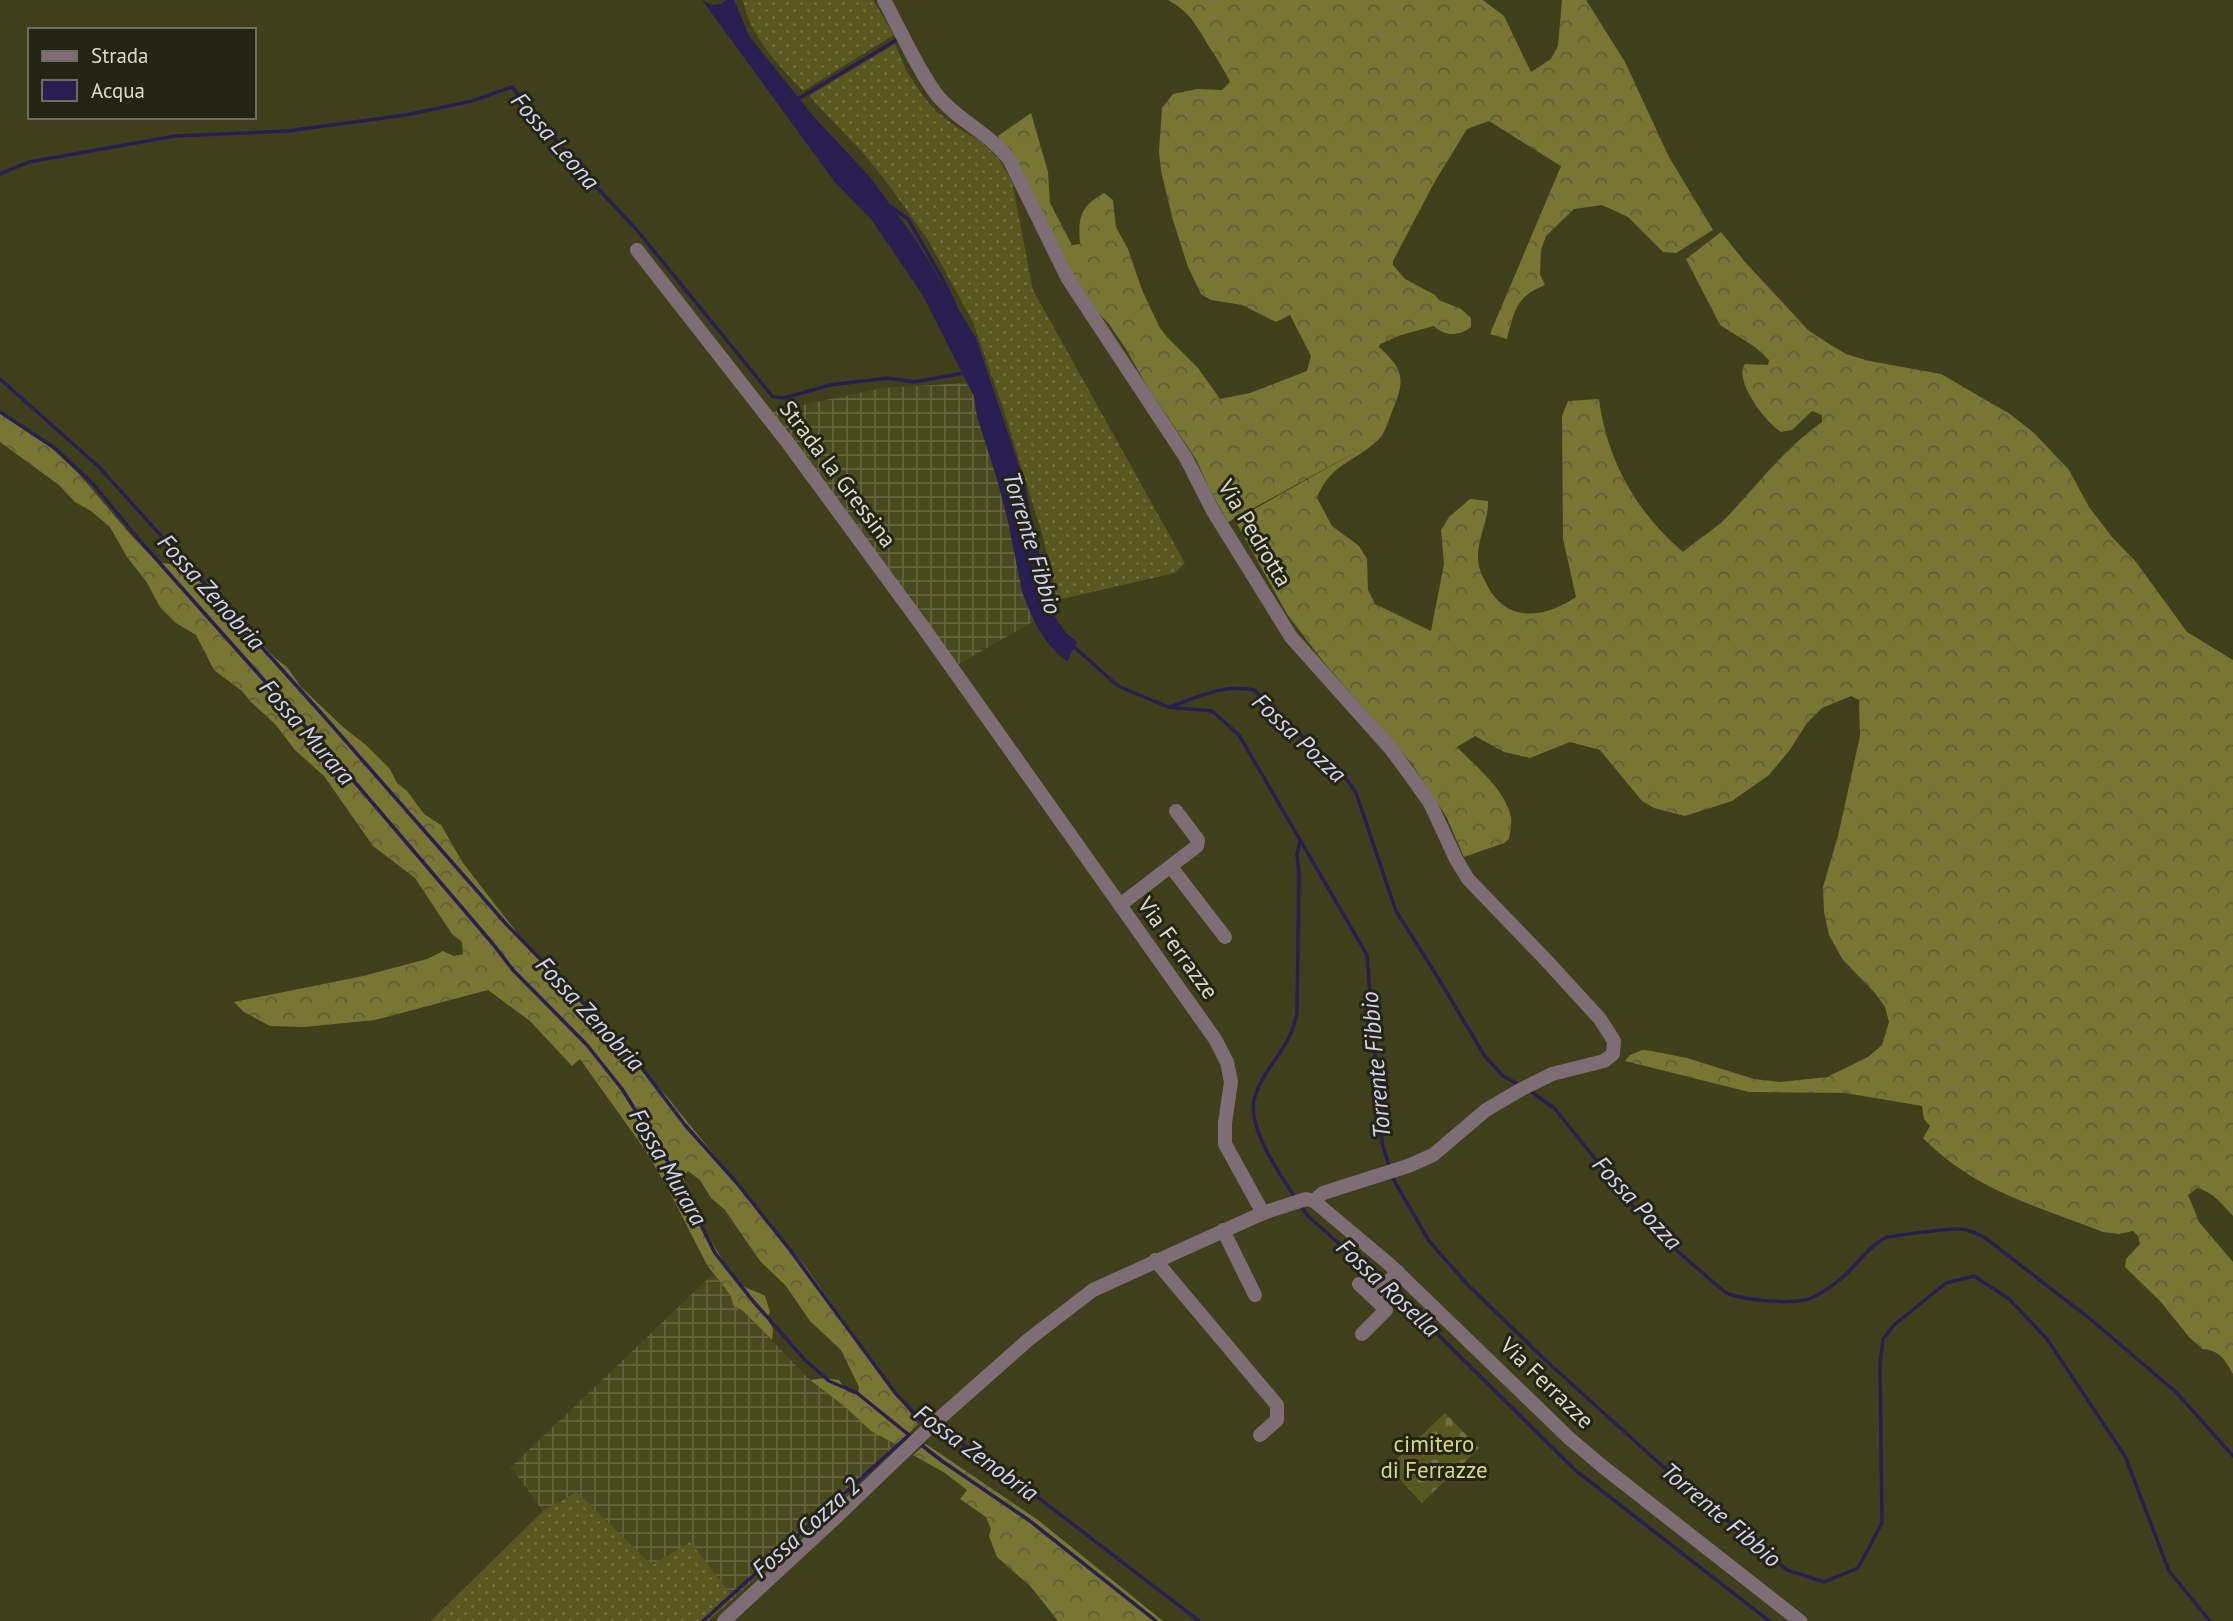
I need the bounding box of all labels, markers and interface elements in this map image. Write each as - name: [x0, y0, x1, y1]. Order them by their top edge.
- legend: [28, 28, 256, 119]
- text: Strada: [91, 42, 149, 69]
- text: Acqua: [91, 77, 145, 104]
- water label: Fossa Leona: [505, 86, 606, 196]
- street label: Strada la Gressina: [774, 394, 903, 553]
- water label: Torrente Fibbio: [996, 468, 1069, 618]
- street label: Via Pedrotta: [1212, 473, 1299, 592]
- water label: Fossa Zenobria: [151, 527, 272, 657]
- water label: Fossa Murara: [253, 672, 362, 791]
- water label: Fossa Pozza: [1246, 686, 1353, 789]
- street label: Via Ferrazze: [1131, 890, 1225, 1004]
- water label: Fossa Zenobria: [529, 950, 652, 1078]
- water label: Torrente Fibbio: [1354, 990, 1397, 1140]
- water label: Fossa Murara: [622, 1103, 715, 1231]
- water label: Fossa Pozza: [1586, 1149, 1689, 1256]
- water label: Fossa Rosella: [1330, 1232, 1447, 1344]
- street label: Via Ferrazze: [1494, 1330, 1600, 1435]
- water label: Fossa Zenobria: [908, 1397, 1045, 1508]
- park label: cimitero di Ferrazze: [1380, 1429, 1488, 1484]
- water label: Torrente Fibbio: [1655, 1455, 1788, 1574]
- water label: Fossa Cozza 2: [745, 1470, 867, 1585]

